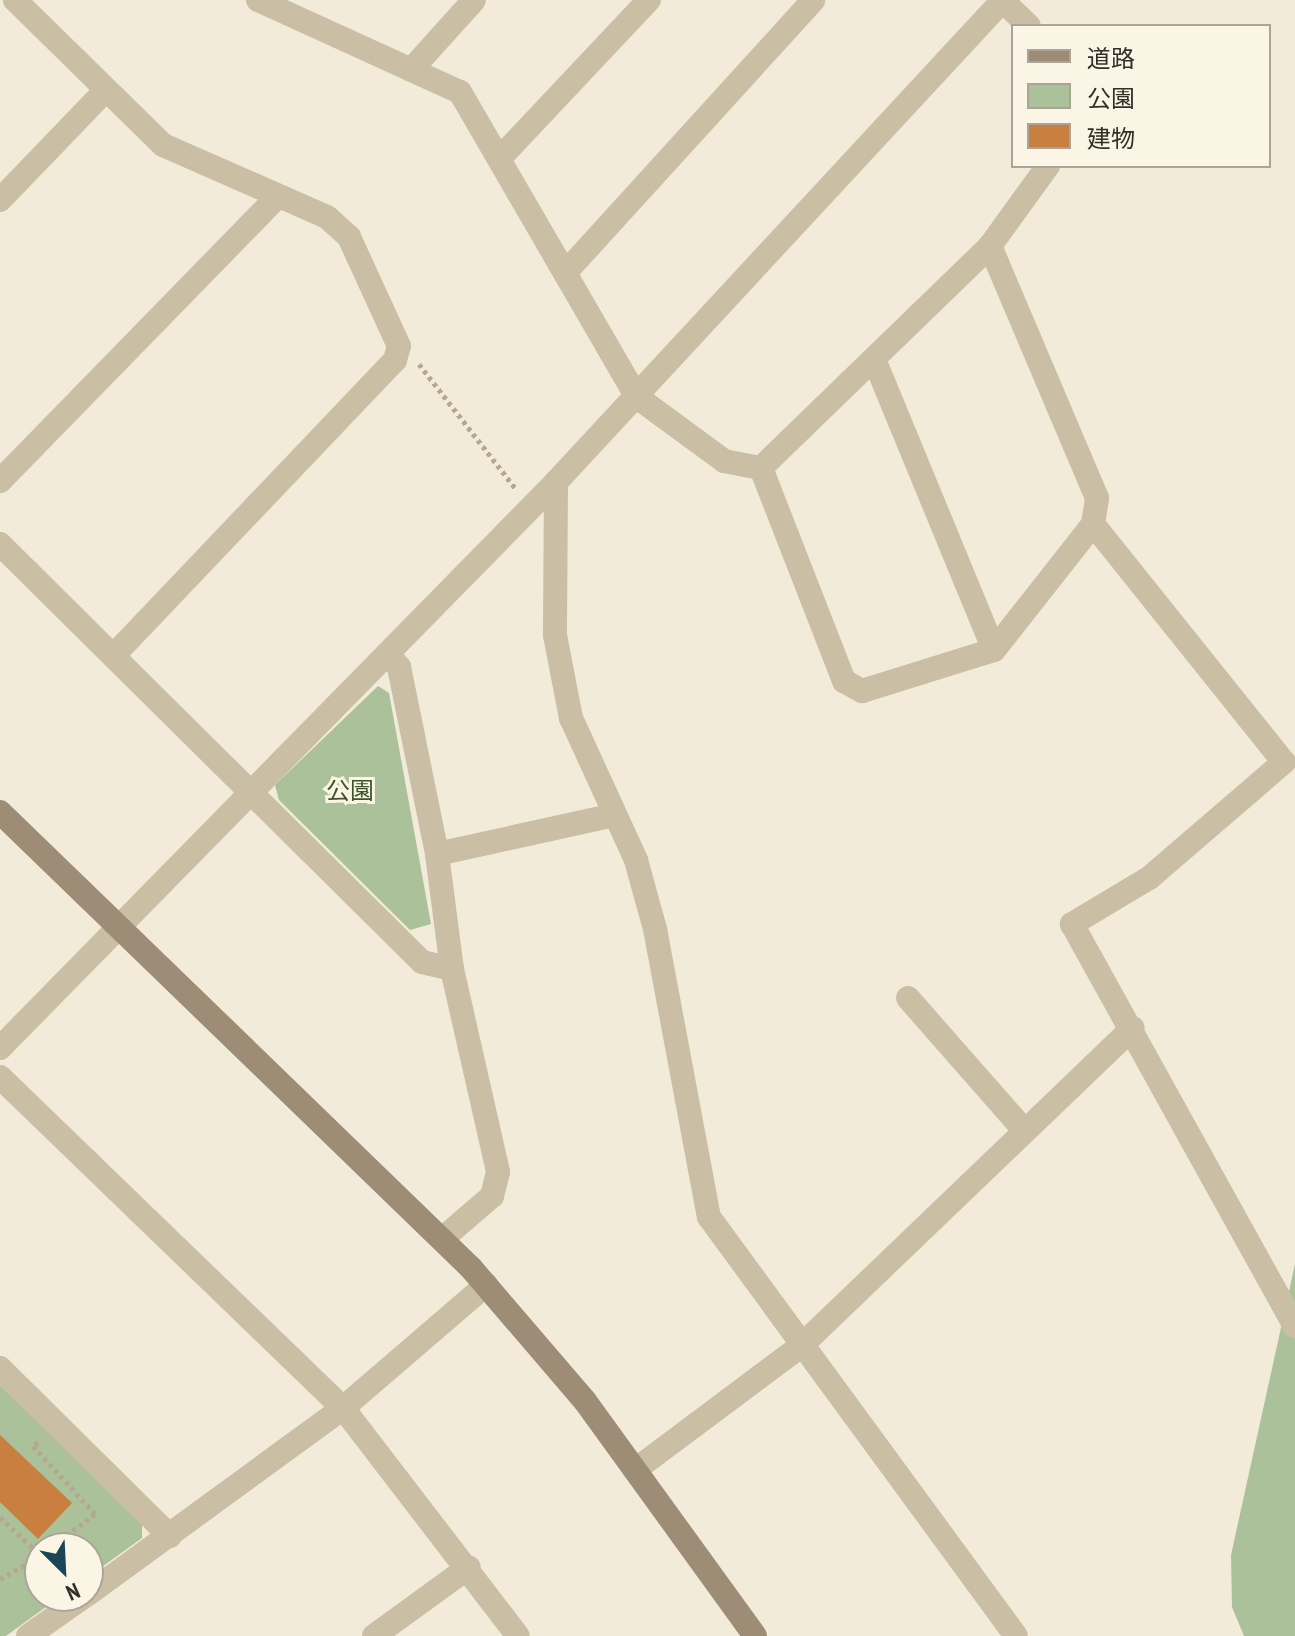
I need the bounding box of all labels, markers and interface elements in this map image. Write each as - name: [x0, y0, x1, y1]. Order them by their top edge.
- legend: [1011, 24, 1271, 168]
- text: 道路: [1087, 43, 1135, 74]
- text: 公園: [1087, 83, 1135, 114]
- text: 建物: [1087, 123, 1135, 154]
- park label: 公園: [326, 777, 374, 805]
- north arrow: [24, 1532, 104, 1612]
- text: N: [62, 1577, 84, 1607]

